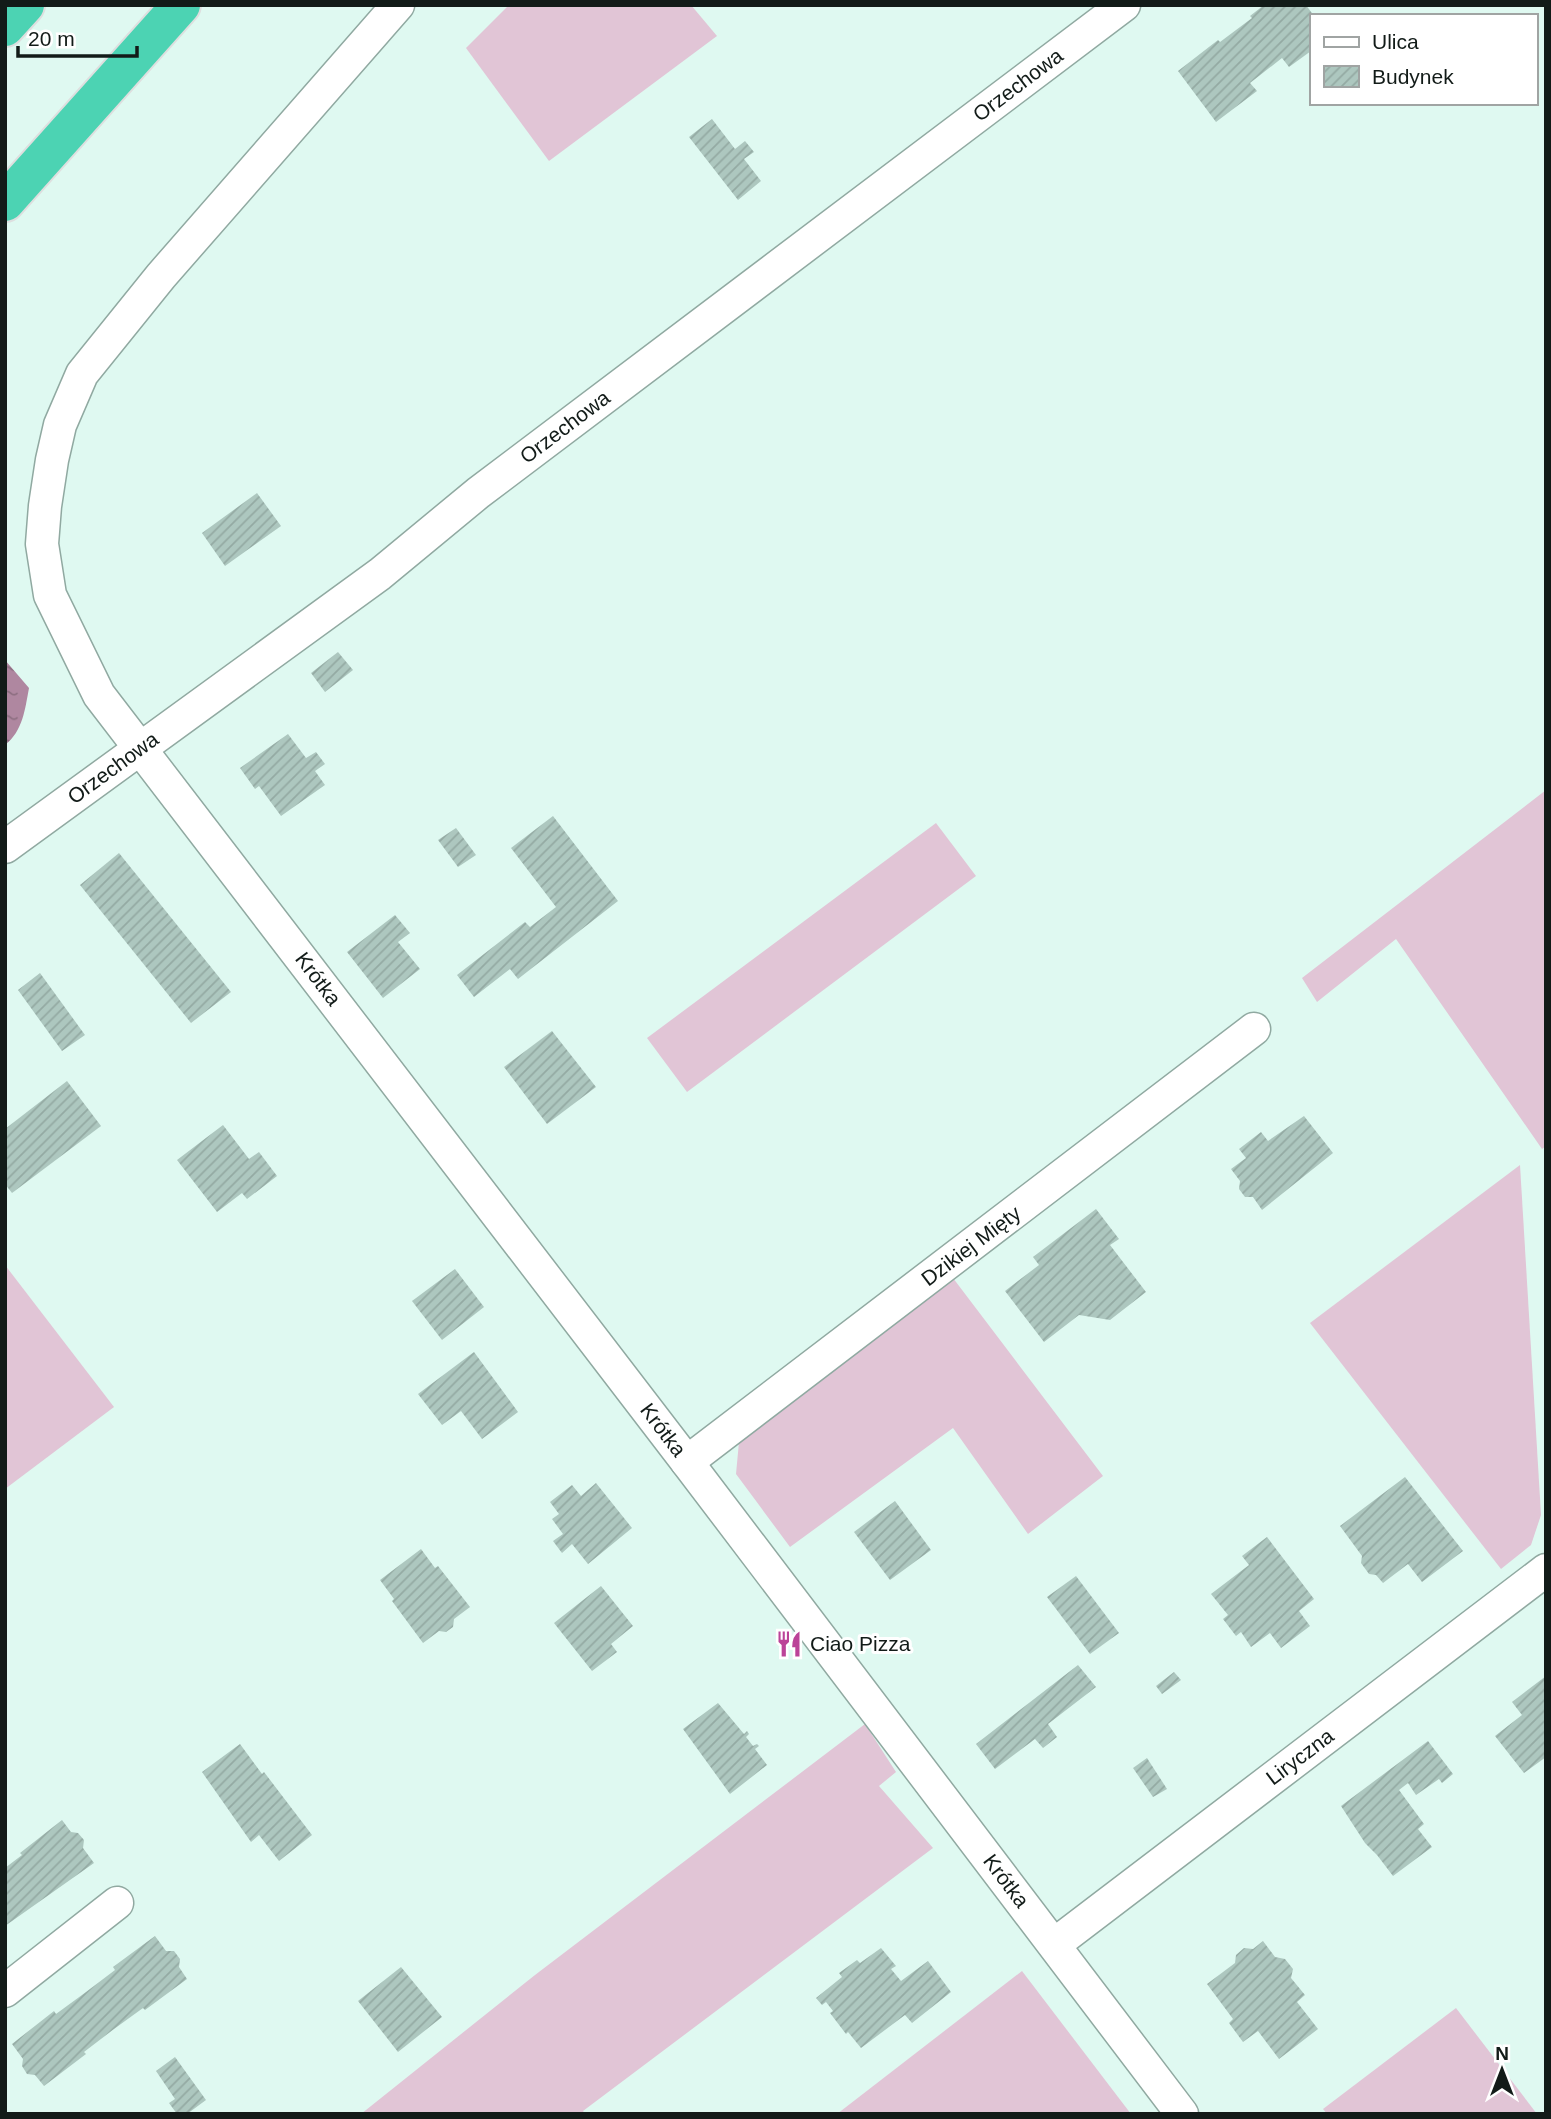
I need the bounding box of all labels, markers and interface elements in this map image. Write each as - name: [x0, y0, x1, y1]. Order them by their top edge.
- scale bar: [18, 14, 136, 58]
- legend: [1310, 14, 1537, 105]
- text: 20 m: [28, 27, 75, 50]
- text: Ulica: [1372, 30, 1419, 53]
- street label: Orzechowa: [968, 43, 1067, 126]
- text: Budynek: [1372, 65, 1454, 88]
- street label: Orzechowa: [515, 385, 614, 468]
- street label: Orzechowa: [63, 727, 163, 808]
- street label: Krótka: [291, 948, 346, 1010]
- street label: Dzikiej Mięty: [917, 1201, 1025, 1290]
- street label: Krótka: [636, 1399, 691, 1461]
- restaurant icon: Ciao Pizza: [774, 1629, 804, 1659]
- place label: Ciao Pizza: [810, 1632, 911, 1655]
- street label: Liryczna: [1262, 1724, 1338, 1789]
- street label: Krótka: [979, 1850, 1034, 1912]
- north arrow: [1467, 2035, 1537, 2105]
- text: N: [1495, 2043, 1509, 2064]

